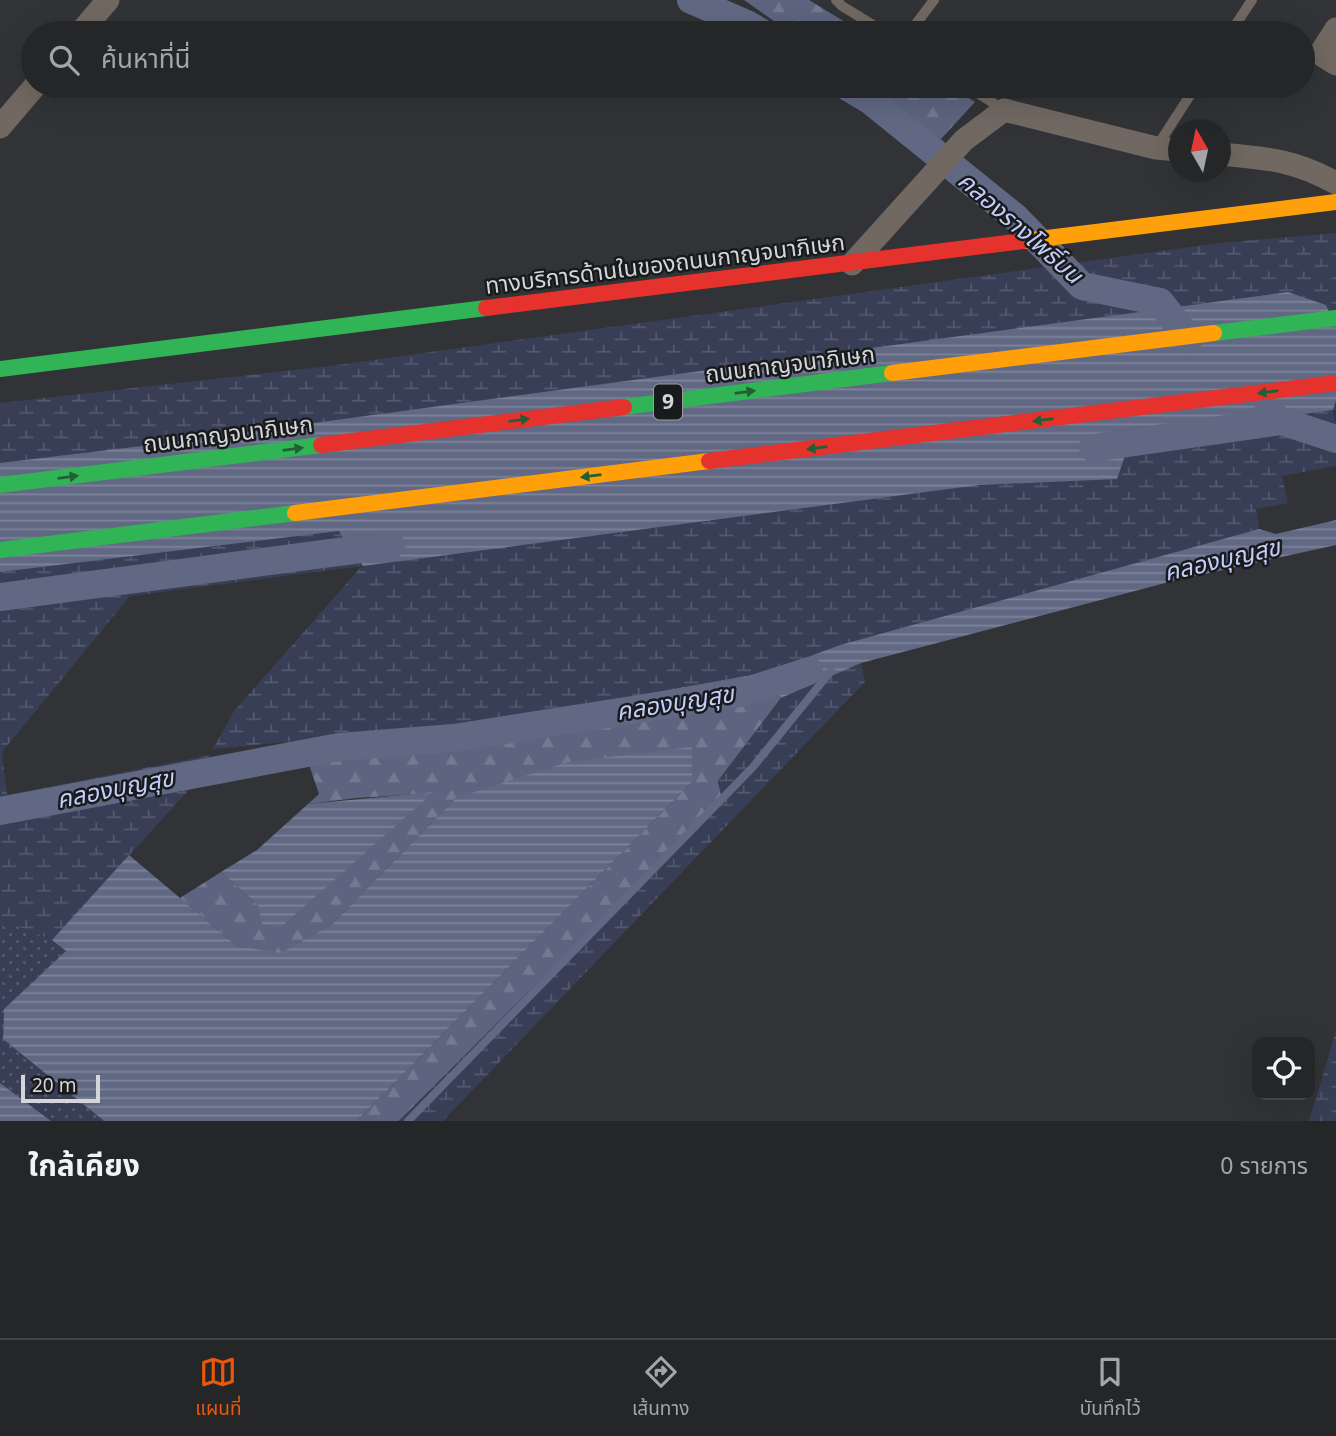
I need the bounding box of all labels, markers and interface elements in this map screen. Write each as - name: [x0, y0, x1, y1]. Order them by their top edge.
- search box: [21, 21, 1315, 98]
- text: ค้นหาที่นี่: [101, 40, 191, 80]
- icon: search: [45, 41, 83, 79]
- north arrow: [1168, 119, 1231, 182]
- water label: คลองรางโพธิ์บน: [949, 164, 1091, 294]
- street label: ทางบริการด้านในของถนนกาญจนาภิเษก: [483, 226, 847, 304]
- street label: ถนนกาญจนาภิเษก: [703, 338, 877, 392]
- road number: 9: [654, 384, 682, 420]
- one-way arrow: [1257, 386, 1279, 397]
- one-way arrow: [734, 387, 756, 398]
- street label: ถนนกาญจนาภิเษก: [141, 408, 315, 462]
- one-way arrow: [1031, 414, 1053, 425]
- one-way arrow: [508, 415, 530, 426]
- one-way arrow: [283, 443, 305, 454]
- one-way arrow: [806, 443, 828, 454]
- one-way arrow: [57, 471, 79, 482]
- one-way arrow: [580, 471, 602, 482]
- water label: คลองบุญสุข: [1161, 530, 1286, 592]
- water label: คลองบุญสุข: [614, 677, 738, 731]
- water label: คลองบุญสุข: [54, 761, 179, 819]
- map controls: [1252, 1037, 1315, 1100]
- button: locate: [1252, 1037, 1315, 1100]
- scale bar: [21, 1072, 100, 1104]
- text: 20 m: [32, 1072, 76, 1101]
- text: ใกล้เคียง: [28, 1144, 140, 1190]
- text: 0 รายการ: [1220, 1150, 1308, 1184]
- tab: แผนที่: [195, 1353, 242, 1424]
- tab: เส้นทาง: [632, 1353, 689, 1424]
- tab: บันทึกไว้: [1080, 1353, 1141, 1424]

